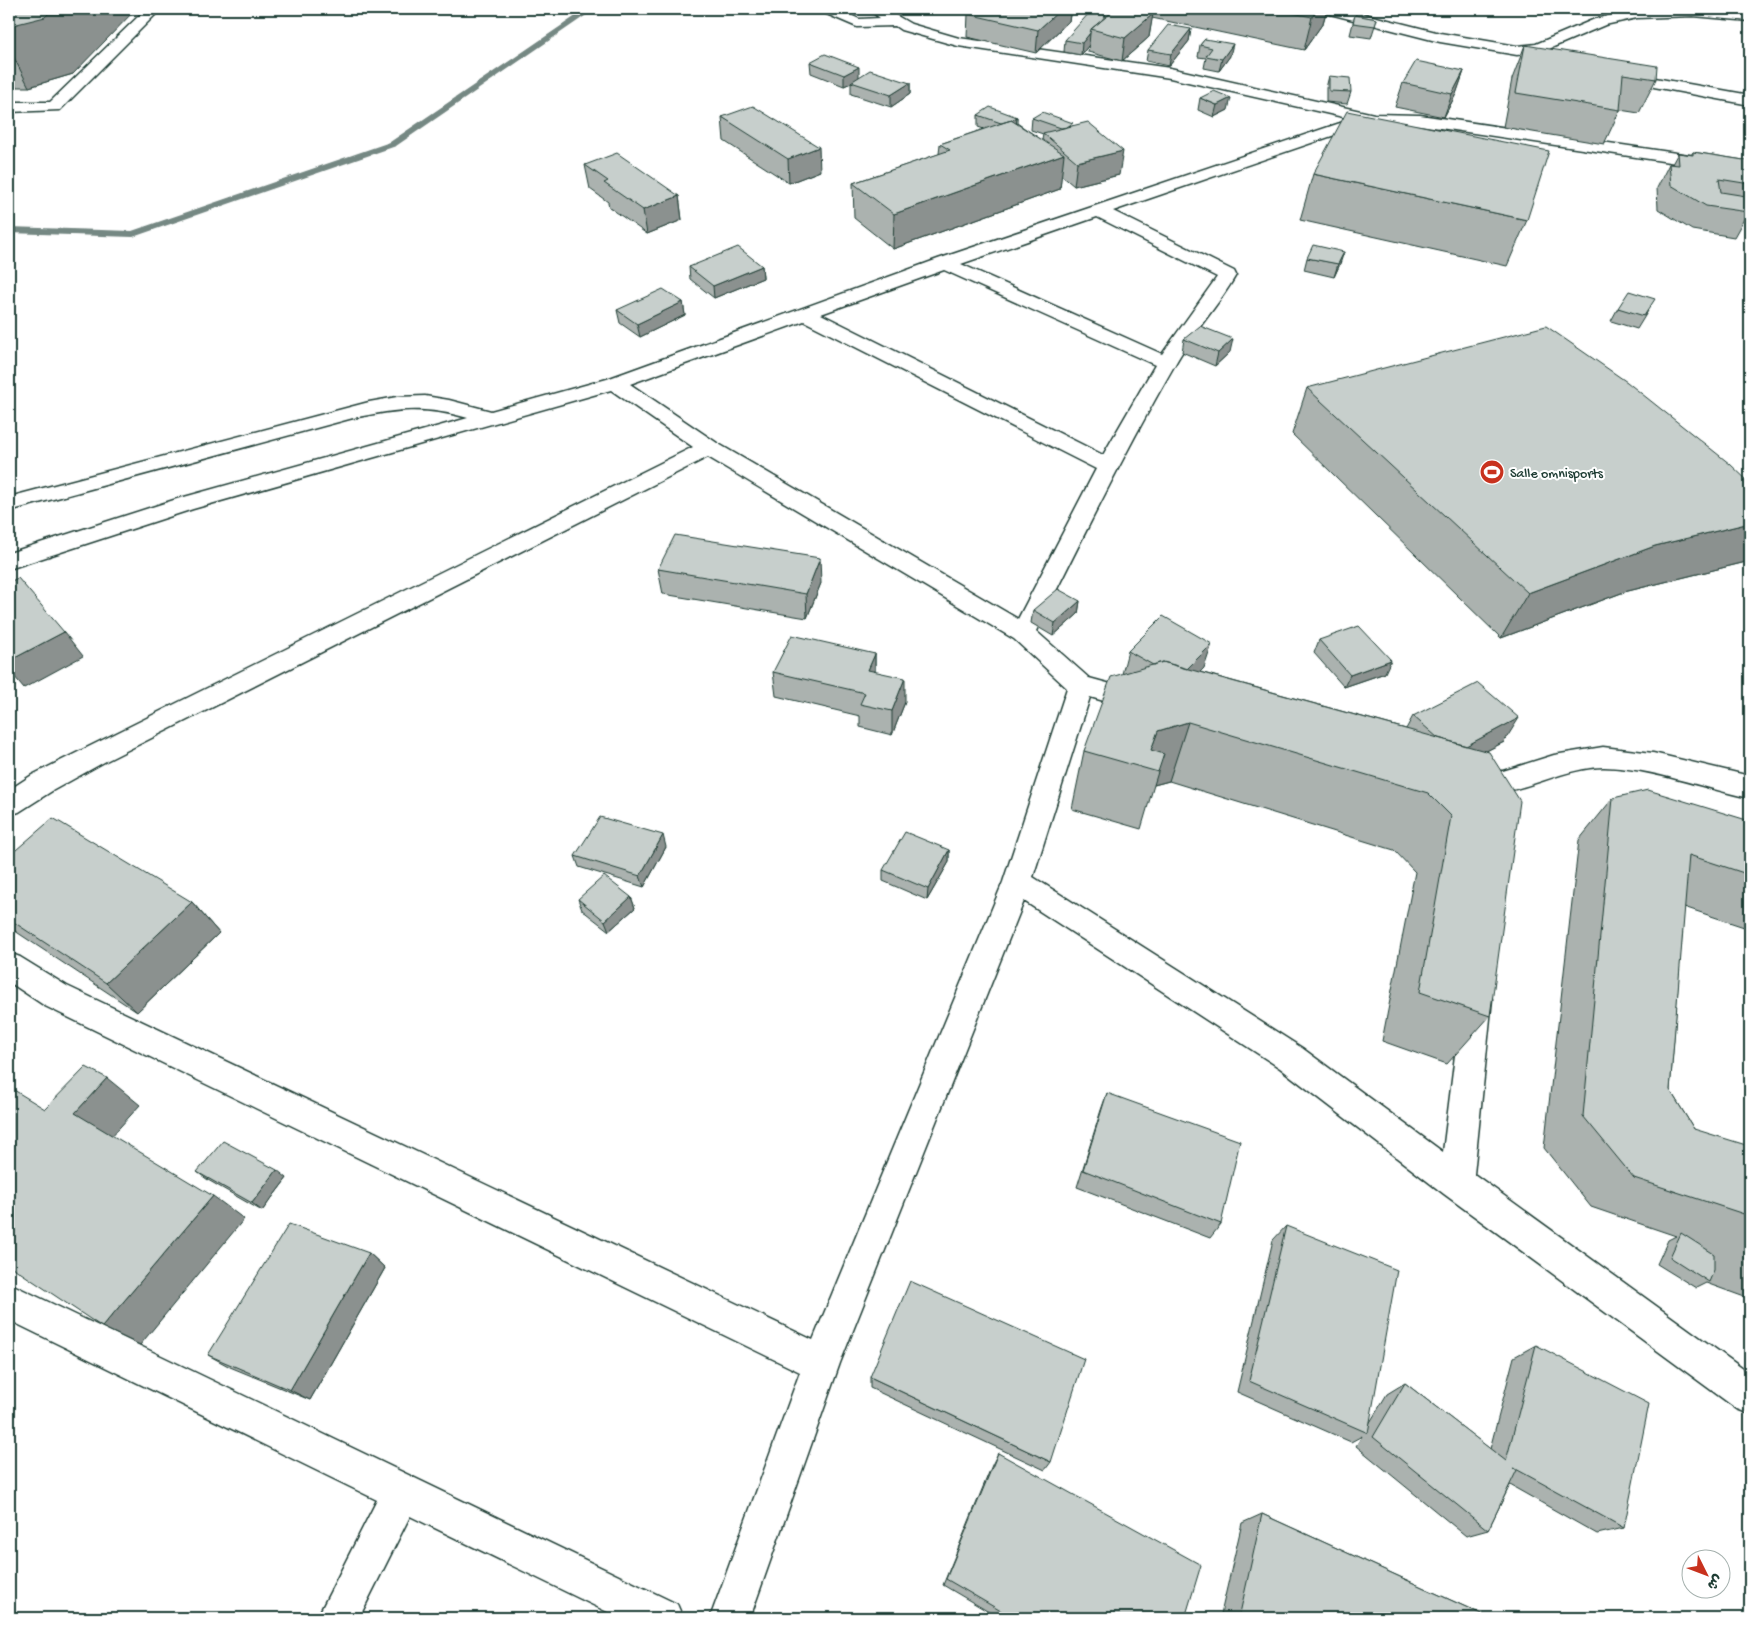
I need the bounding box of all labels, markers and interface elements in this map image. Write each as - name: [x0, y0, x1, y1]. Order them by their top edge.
- sports icon: Salle omnisports: [1479, 459, 1505, 485]
- place label: Salle omnisports: [1510, 466, 1604, 483]
- north arrow: [1682, 1550, 1732, 1600]
- text: ش: [1702, 1570, 1725, 1592]

